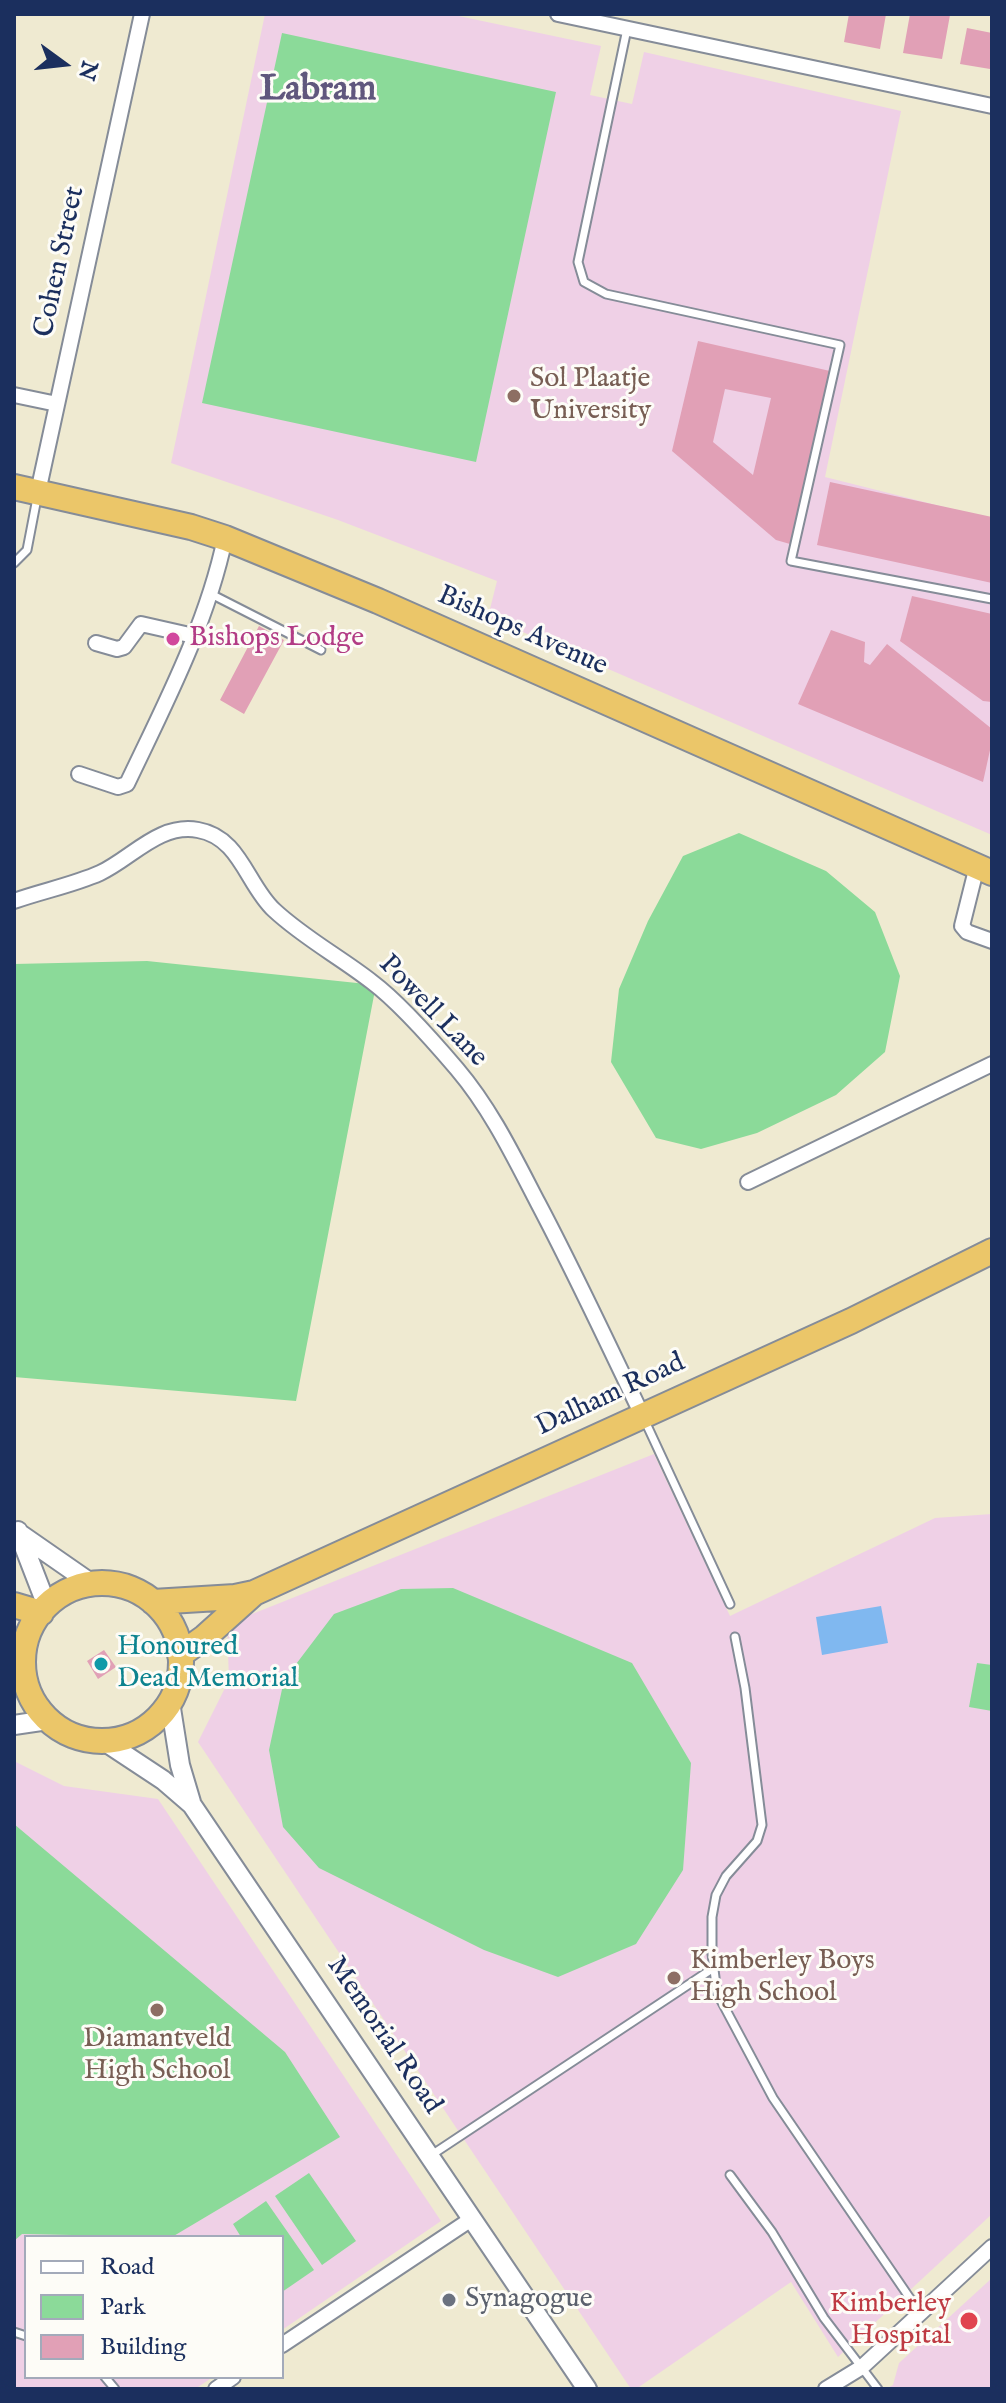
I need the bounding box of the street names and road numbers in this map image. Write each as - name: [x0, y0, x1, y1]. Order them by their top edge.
- street label: Cohen Street: [29, 184, 93, 340]
- street label: Bishops Avenue: [432, 580, 612, 684]
- street label: Powell Lane: [370, 949, 494, 1075]
- street label: Dalham Road: [531, 1347, 691, 1445]
- street label: Memorial Road: [318, 1951, 448, 2121]

